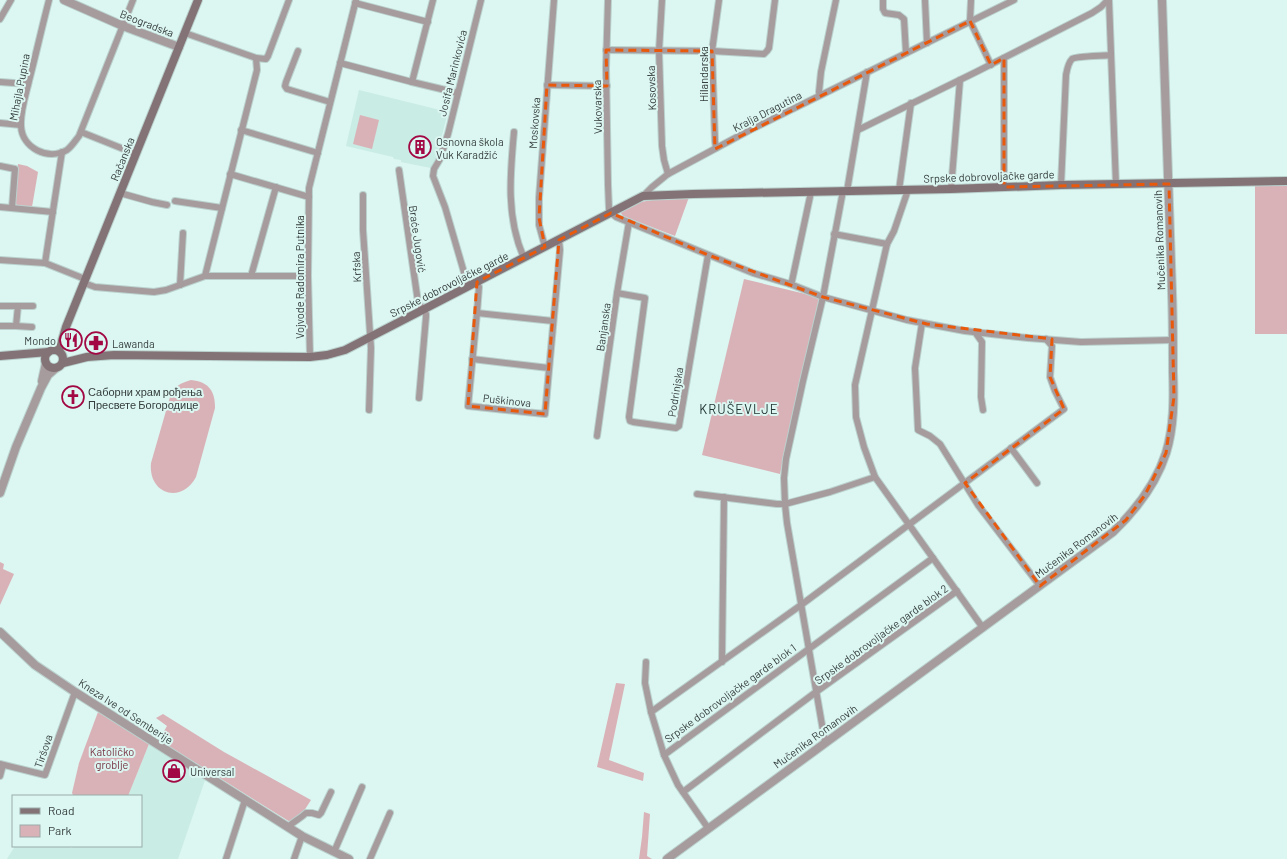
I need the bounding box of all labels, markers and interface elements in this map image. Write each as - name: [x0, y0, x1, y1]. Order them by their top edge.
- street label: Beogradska: [118, 7, 176, 39]
- street label: Josifa Marinkovića: [435, 28, 469, 118]
- street label: Hilandarska: [697, 46, 710, 102]
- street label: Mihajla Pupina: [6, 52, 32, 122]
- street label: Kosovska: [644, 65, 658, 111]
- street label: Vukovarska: [590, 80, 604, 134]
- street label: Kralja Dragutina: [730, 88, 804, 134]
- street label: Moskovska: [526, 97, 542, 149]
- building icon: Osnovna škola Vuk Karadžić: [407, 134, 433, 160]
- street label: Račanska: [107, 135, 137, 183]
- place label: Osnovna škola Vuk Karadžić: [436, 135, 504, 161]
- street label: Srpske dobrovoljačke garde: [923, 167, 1055, 185]
- street label: Mučenika Romanovih: [1151, 190, 1167, 290]
- street label: Braće Jugović: [407, 204, 429, 274]
- street label: Vojvode Radomira Putnika: [293, 215, 306, 339]
- street label: Srpske dobrovoljačke garde: [388, 248, 511, 320]
- street label: Krfska: [349, 251, 363, 283]
- street label: Banjanska: [593, 302, 613, 352]
- restaurant icon: Mondo: [58, 327, 84, 353]
- pharmacy icon: Lawanda: [83, 330, 109, 356]
- place label: Mondo: [24, 334, 56, 347]
- place label: Lawanda: [112, 337, 155, 350]
- street label: Podrinjska: [665, 366, 685, 418]
- church icon: Саборни храм рођења Пресвете Богородице: [60, 384, 86, 410]
- place label: Саборни храм рођења Пресвете Богородице: [88, 385, 203, 411]
- street label: Puškinova: [482, 391, 532, 409]
- district label: KRUŠEVLJE: [699, 401, 779, 417]
- street label: Mučenika Romanovih: [1032, 510, 1120, 580]
- street label: Srpske dobrovoljačke garde blok 2: [812, 581, 950, 687]
- street label: Srpske dobrovoljačke garde blok 1: [662, 641, 798, 745]
- street label: Kneza Ive od Semberije: [76, 676, 176, 746]
- street label: Mučenika Romanovih: [771, 701, 859, 771]
- street label: Tiršova: [31, 732, 55, 770]
- park label: Katoličko groblje: [90, 745, 134, 771]
- shop icon: Universal: [161, 758, 187, 784]
- place label: Universal: [190, 765, 234, 778]
- legend: [12, 795, 142, 847]
- text: Road: [48, 803, 75, 817]
- text: Park: [48, 823, 72, 837]

